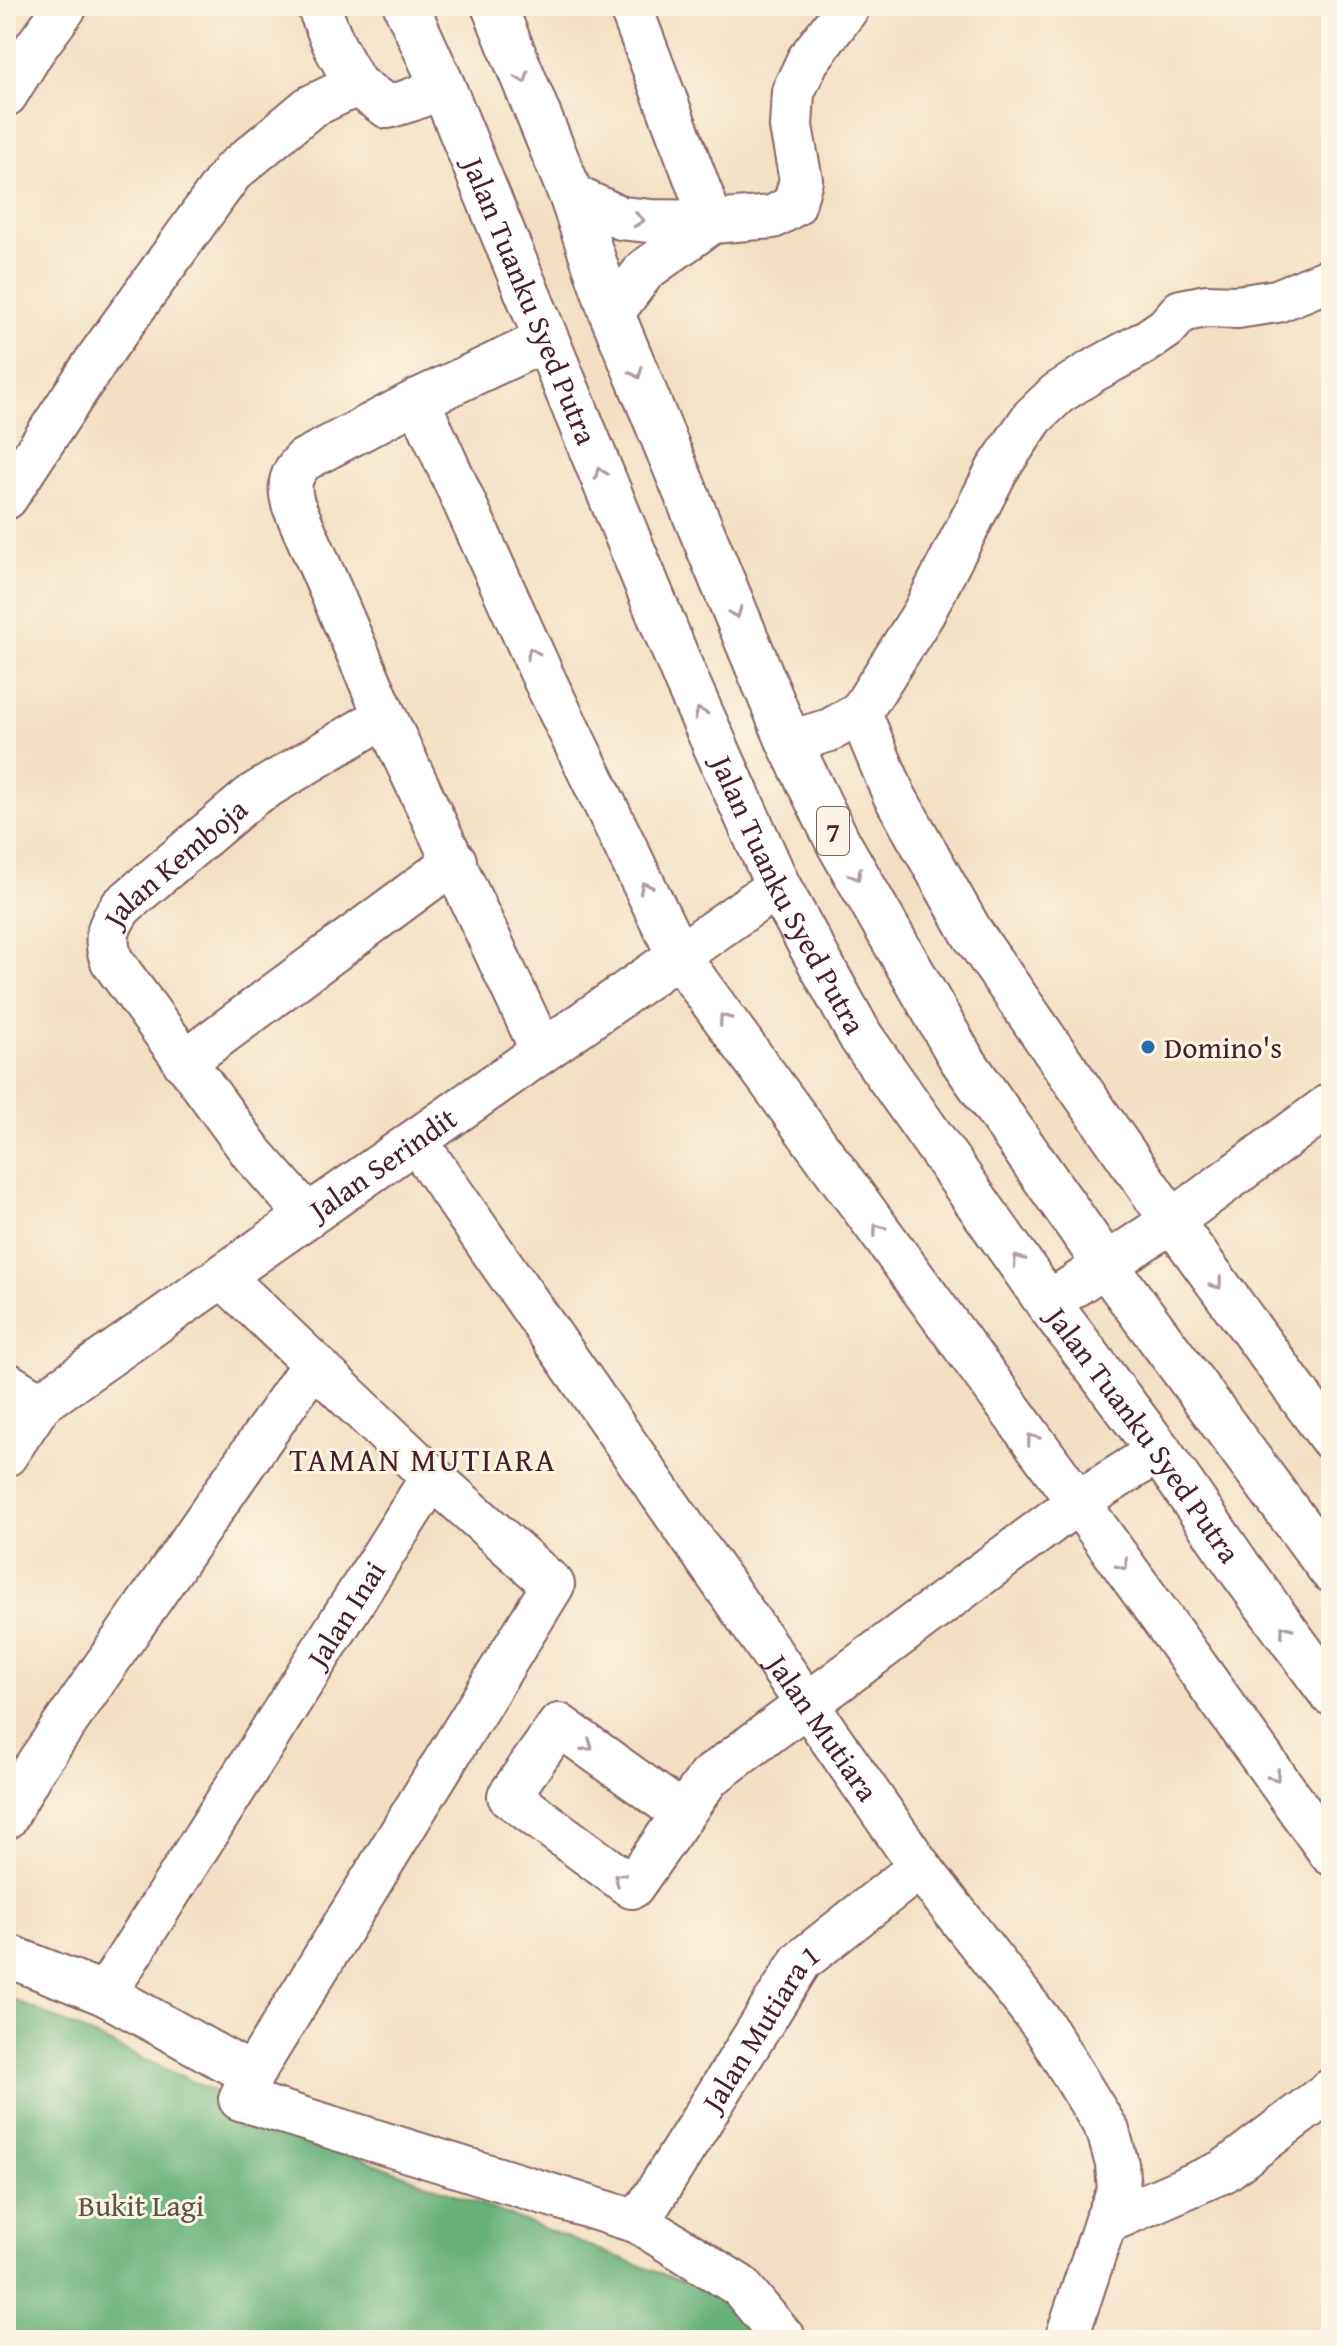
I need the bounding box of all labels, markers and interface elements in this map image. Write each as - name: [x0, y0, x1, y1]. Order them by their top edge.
- one-way arrow: [514, 70, 530, 84]
- street label: Jalan Tuanku Syed Putra: [451, 147, 609, 451]
- one-way arrow: [633, 211, 646, 228]
- one-way arrow: [627, 365, 643, 379]
- one-way arrow: [594, 467, 610, 481]
- one-way arrow: [726, 605, 743, 619]
- one-way arrow: [526, 646, 542, 661]
- one-way arrow: [694, 706, 710, 721]
- street label: Jalan Tuanku Syed Putra: [699, 745, 877, 1042]
- street label: Jalan Kemboja: [90, 787, 257, 938]
- road number: 7: [817, 807, 849, 855]
- one-way arrow: [846, 866, 862, 881]
- one-way arrow: [639, 880, 655, 895]
- one-way arrow: [720, 1013, 734, 1028]
- place label: Domino's: [1164, 1025, 1282, 1069]
- marker: Domino's: [1139, 1038, 1157, 1056]
- street label: Jalan Serindit: [297, 1096, 466, 1233]
- one-way arrow: [873, 1223, 888, 1238]
- one-way arrow: [1013, 1254, 1028, 1269]
- one-way arrow: [1208, 1276, 1222, 1290]
- street label: Jalan Tuanku Syed Putra: [1034, 1294, 1252, 1572]
- one-way arrow: [1027, 1433, 1041, 1447]
- district label: TAMAN MUTIARA: [289, 1436, 557, 1483]
- street label: Jalan Inai: [293, 1552, 396, 1679]
- one-way arrow: [1113, 1556, 1128, 1571]
- one-way arrow: [1280, 1624, 1294, 1638]
- street label: Jalan Mutiara: [754, 1642, 890, 1810]
- one-way arrow: [579, 1736, 594, 1750]
- one-way arrow: [1265, 1767, 1280, 1782]
- one-way arrow: [613, 1873, 628, 1887]
- street label: Jalan Mutiara 1: [688, 1933, 829, 2123]
- park label: Bukit Lagi: [78, 2183, 204, 2227]

